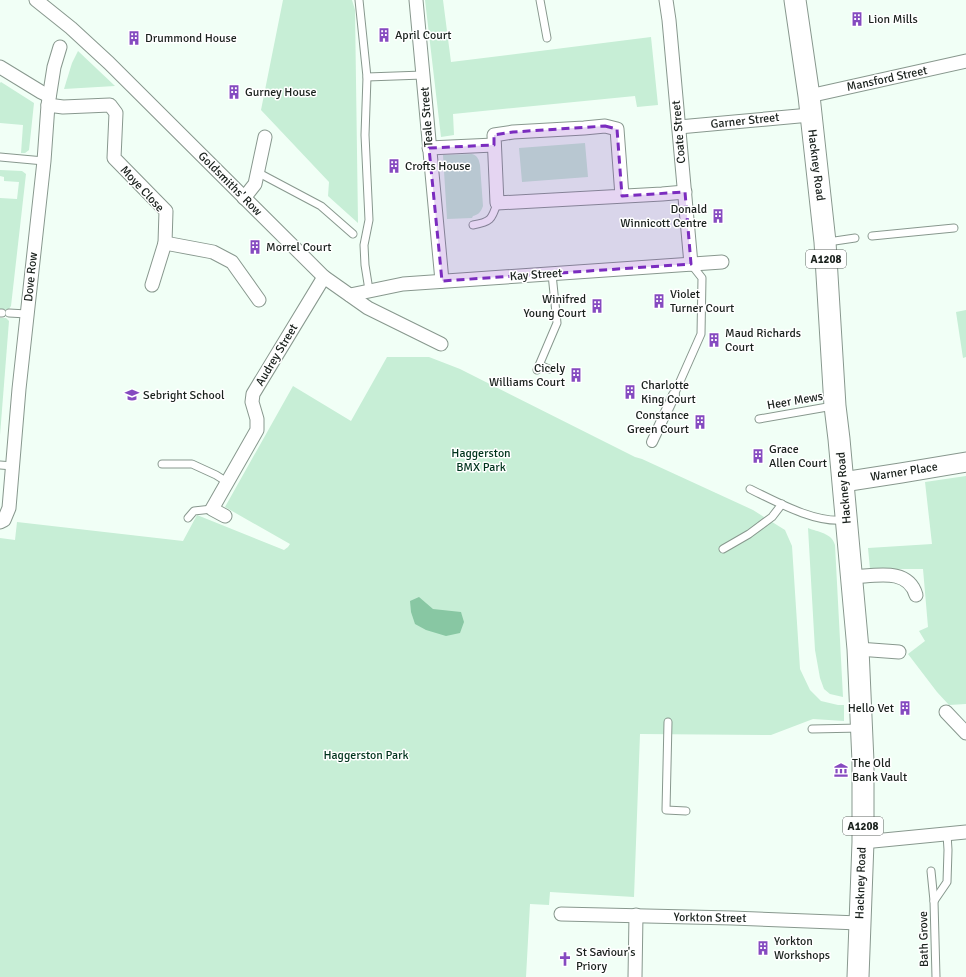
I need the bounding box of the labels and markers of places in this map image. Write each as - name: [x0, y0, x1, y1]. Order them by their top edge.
- building icon: Lion Mills: [849, 11, 865, 27]
- place label: Lion Mills: [868, 12, 918, 27]
- building icon: April Court: [376, 27, 392, 43]
- place label: April Court: [395, 28, 452, 43]
- building icon: Drummond House: [126, 30, 142, 46]
- place label: Drummond House: [145, 31, 237, 46]
- building icon: Gurney House: [226, 84, 242, 100]
- place label: Gurney House: [245, 85, 317, 100]
- building icon: Crofts House: [386, 158, 402, 174]
- place label: Crofts House: [405, 159, 471, 174]
- place label: Donald Winnicott Centre: [620, 202, 707, 231]
- building icon: Donald Winnicott Centre: [710, 208, 726, 224]
- building icon: Morrel Court: [247, 239, 263, 255]
- place label: Morrel Court: [266, 240, 332, 255]
- place label: Violet Turner Court: [670, 287, 734, 316]
- place label: Winifred Young Court: [524, 292, 586, 321]
- building icon: Violet Turner Court: [651, 293, 667, 309]
- building icon: Winifred Young Court: [589, 298, 605, 314]
- place label: Maud Richards Court: [725, 326, 801, 355]
- building icon: Maud Richards Court: [706, 332, 722, 348]
- place label: Cicely Williams Court: [489, 361, 565, 390]
- building icon: Cicely Williams Court: [568, 367, 584, 383]
- place label: Charlotte King Court: [641, 378, 696, 407]
- building icon: Charlotte King Court: [622, 384, 638, 400]
- school or university icon: Sebright School: [124, 387, 140, 403]
- place label: Sebright School: [143, 388, 225, 403]
- place label: Constance Green Court: [627, 408, 689, 437]
- building icon: Constance Green Court: [692, 414, 708, 430]
- place label: Grace Allen Court: [769, 442, 827, 471]
- building icon: Grace Allen Court: [750, 448, 766, 464]
- building icon: Hello Vet: [897, 700, 913, 716]
- place label: Hello Vet: [848, 701, 894, 716]
- place label: The Old Bank Vault: [852, 756, 907, 785]
- museum icon: The Old Bank Vault: [833, 762, 849, 778]
- place label: Yorkton Workshops: [774, 934, 830, 963]
- building icon: Yorkton Workshops: [755, 940, 771, 956]
- place label: St Saviour's Priory: [576, 945, 636, 974]
- church icon: St Saviour's Priory: [557, 951, 573, 967]

